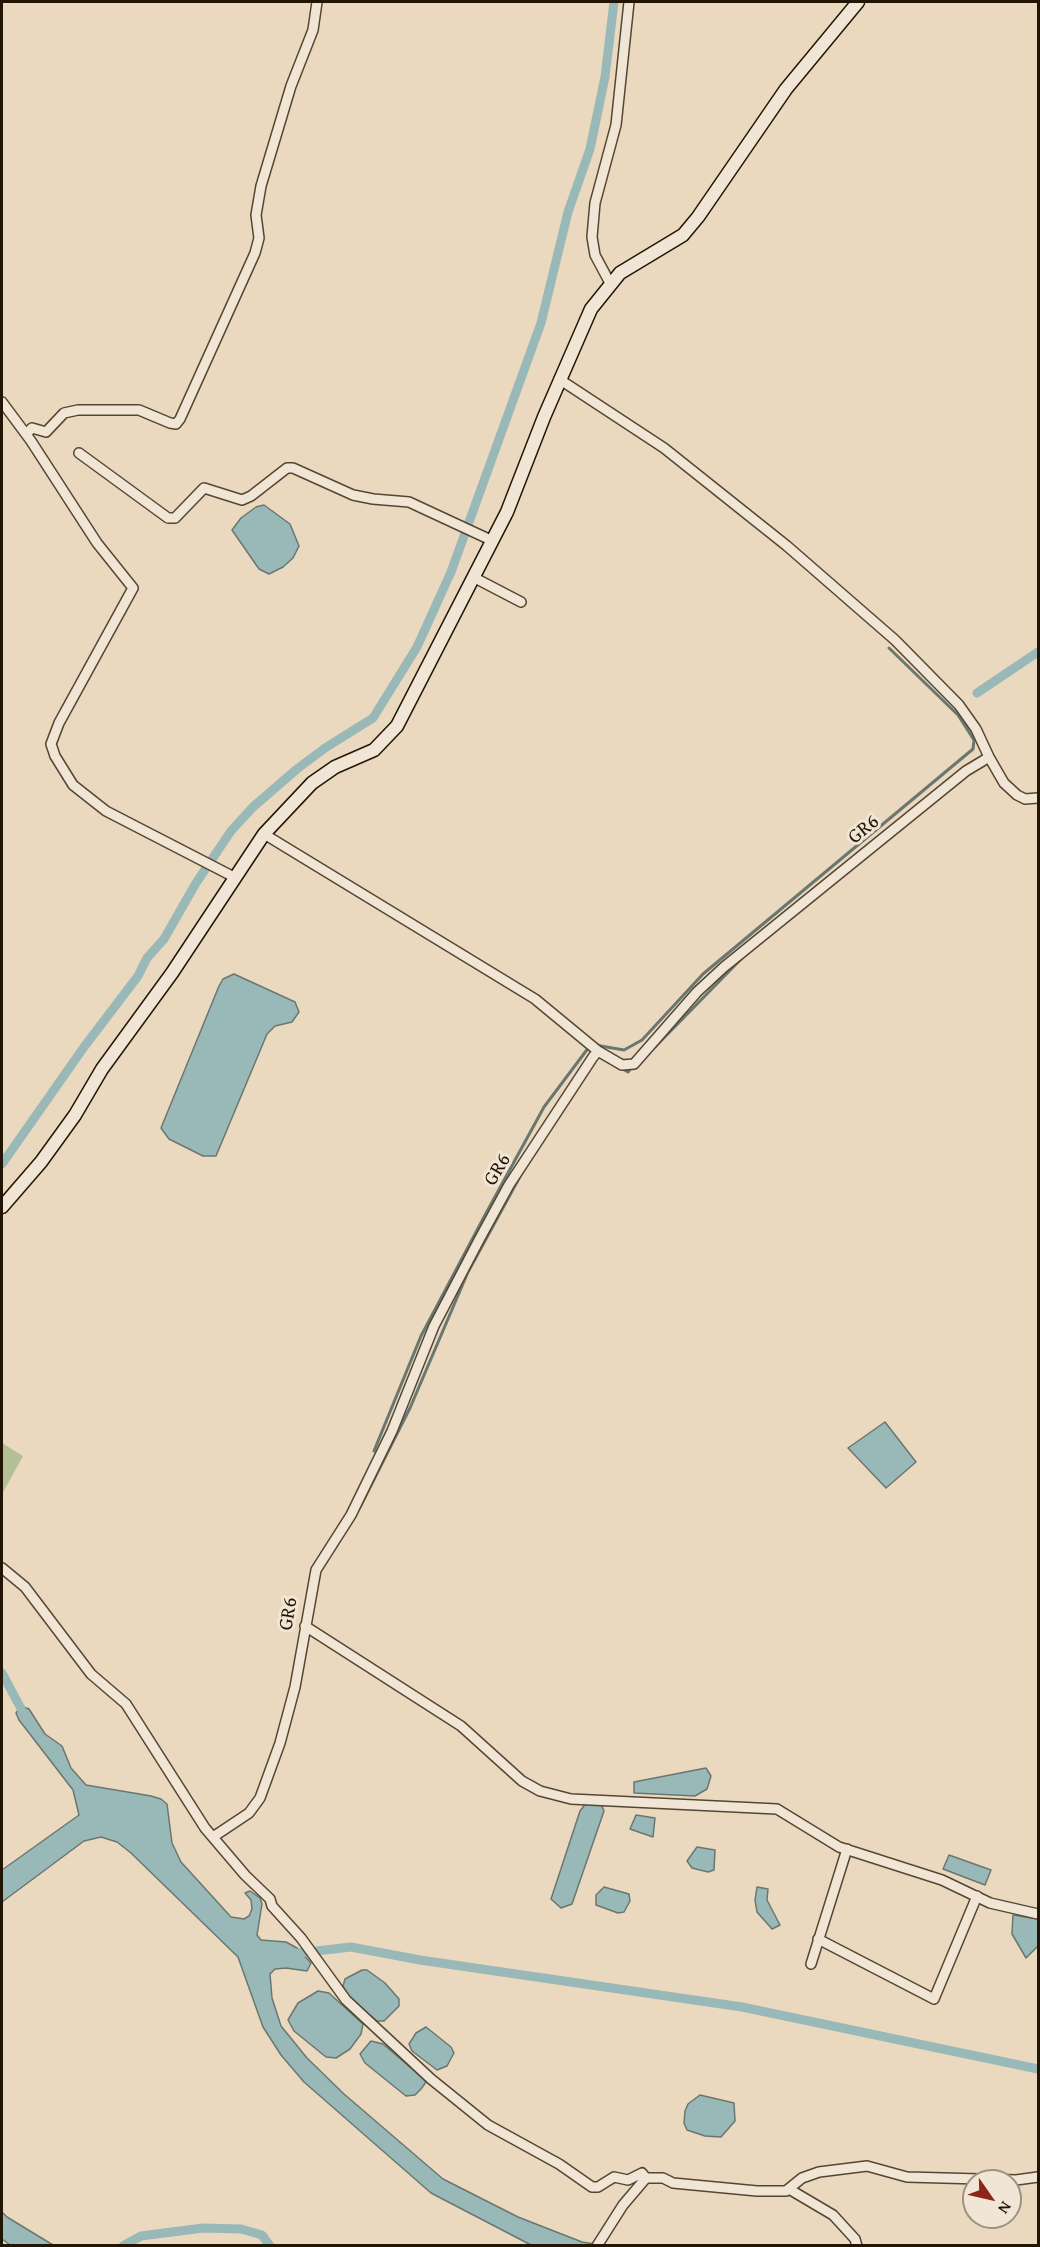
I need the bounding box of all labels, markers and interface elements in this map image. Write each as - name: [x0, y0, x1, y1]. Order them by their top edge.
- street label: GR6: [844, 810, 884, 850]
- street label: GR6: [479, 1150, 517, 1190]
- street label: GR6: [275, 1596, 303, 1632]
- north arrow: [962, 2169, 1022, 2229]
- text: N: [992, 2197, 1018, 2219]

